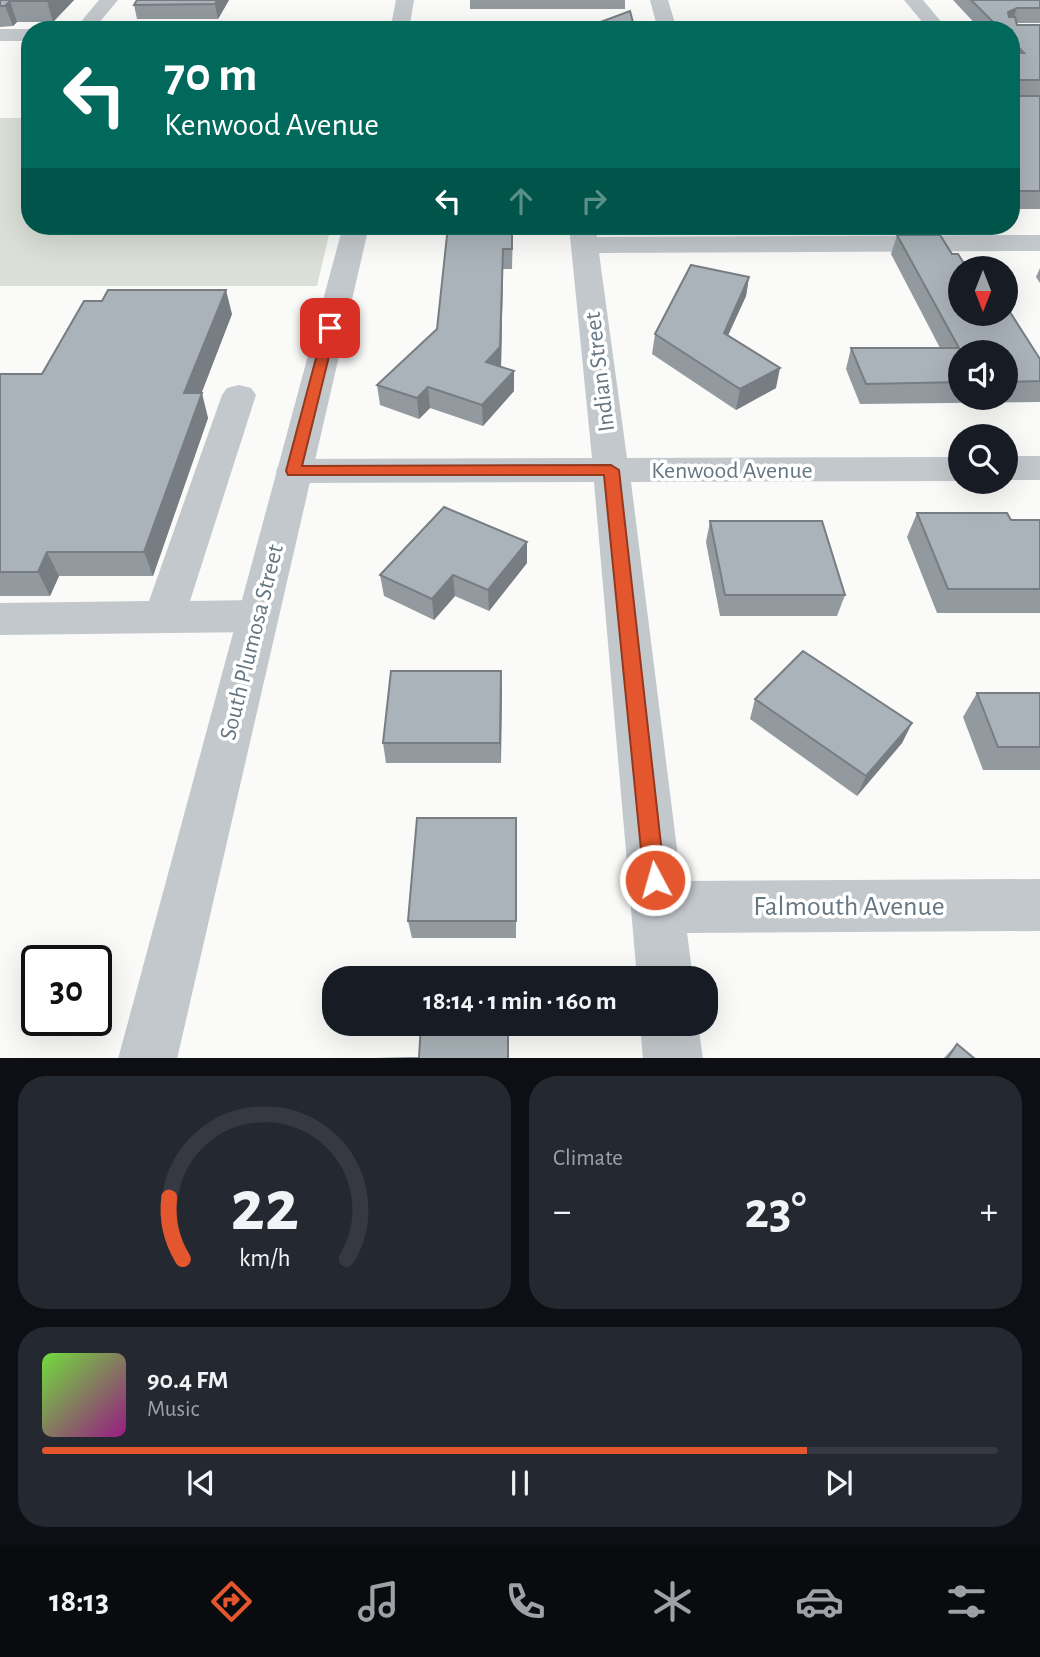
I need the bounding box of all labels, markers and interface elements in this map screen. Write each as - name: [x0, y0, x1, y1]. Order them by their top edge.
- icon: left: [49, 49, 140, 140]
- text: 70 m: [164, 51, 258, 100]
- text: Kenwood Avenue: [164, 109, 379, 141]
- icon: left: [429, 182, 467, 220]
- icon: ahead: [502, 182, 540, 220]
- icon: right: [575, 182, 613, 220]
- north arrow: [948, 256, 1018, 326]
- map controls: [948, 256, 1018, 494]
- pin: [300, 298, 360, 358]
- icon: arrive: [311, 309, 349, 347]
- street label: Indian Street: [581, 310, 619, 433]
- button: sound: [948, 340, 1018, 410]
- button: search: [948, 424, 1018, 494]
- street label: Kenwood Avenue: [651, 459, 813, 483]
- street label: South Plumosa Street: [216, 542, 288, 743]
- position arrow: [618, 843, 692, 917]
- street label: Falmouth Avenue: [753, 893, 945, 921]
- speed limit sign: 30: [21, 945, 112, 1036]
- text: 18:14 · 1 min · 160 m: [423, 988, 617, 1014]
- text: Climate: [553, 1147, 623, 1170]
- text: 22: [230, 1171, 299, 1244]
- text: 23°: [744, 1185, 807, 1237]
- text: −: [553, 1193, 571, 1231]
- text: +: [980, 1193, 998, 1231]
- text: km/h: [239, 1245, 290, 1270]
- text: 90.4 FM: [147, 1367, 228, 1393]
- text: Music: [147, 1398, 199, 1421]
- icon: previous: [182, 1464, 220, 1502]
- icon: pause: [501, 1464, 539, 1502]
- icon: next: [820, 1464, 858, 1502]
- icon: directions: [207, 1577, 256, 1626]
- icon: music: [354, 1577, 403, 1626]
- icon: phone: [501, 1577, 550, 1626]
- icon: climate: [648, 1577, 697, 1626]
- icon: car: [795, 1577, 844, 1626]
- icon: filters: [942, 1577, 991, 1626]
- text: 18:13: [49, 1585, 109, 1617]

